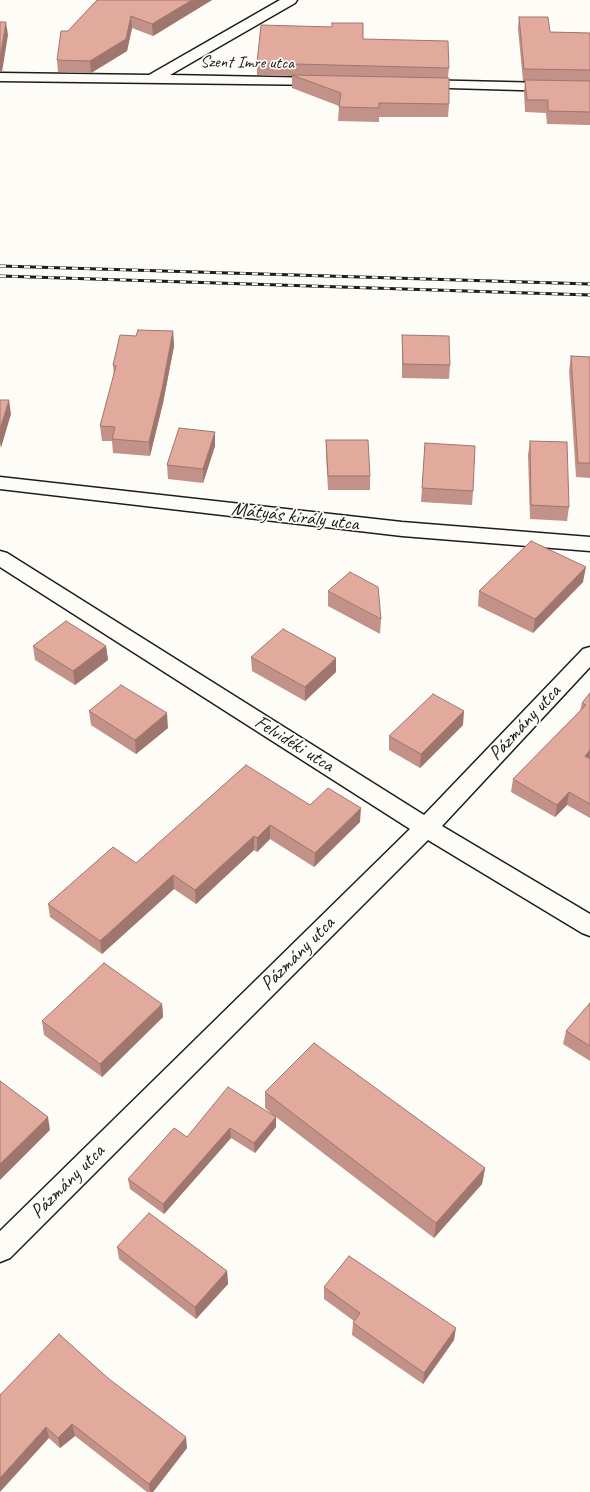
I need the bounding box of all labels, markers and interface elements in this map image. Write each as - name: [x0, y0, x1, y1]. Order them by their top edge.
- street label: Szent Imre utca: [200, 52, 294, 74]
- street label: Mátyás király utca: [230, 497, 360, 537]
- street label: Pázmány utca: [484, 680, 566, 766]
- street label: Felvidéki utca: [250, 710, 338, 778]
- street label: Pázmány utca: [256, 912, 340, 996]
- street label: Pázmány utca: [26, 1140, 110, 1224]

